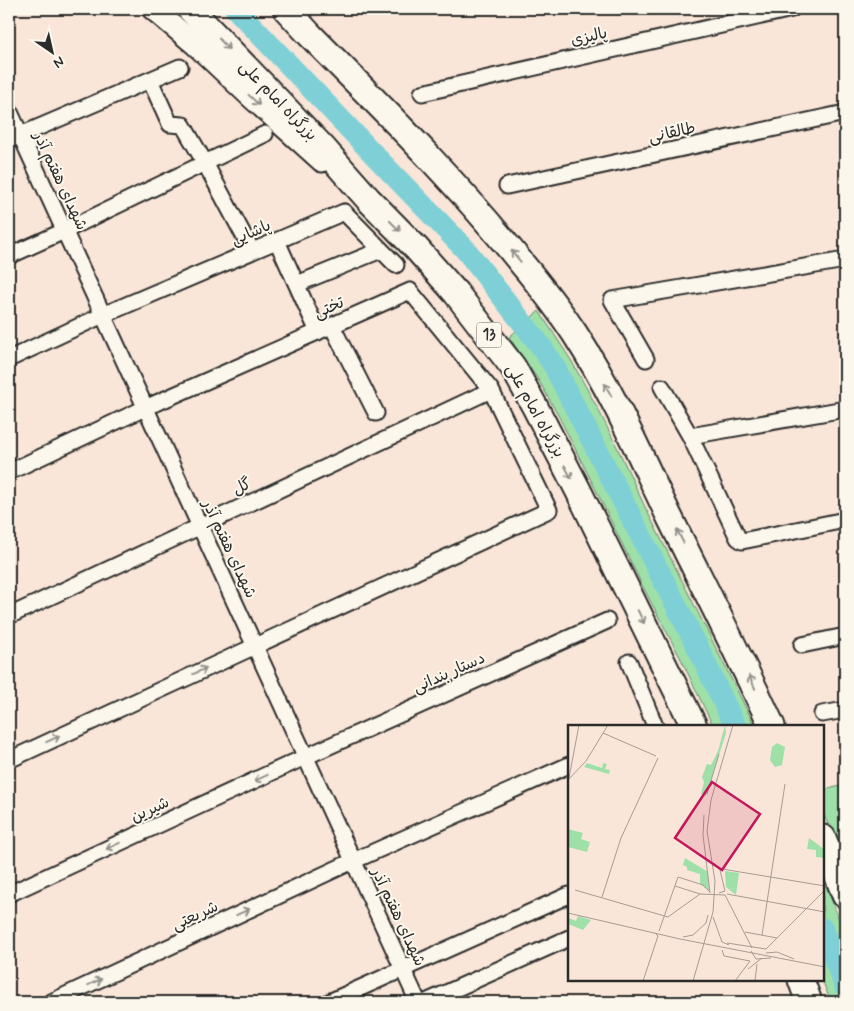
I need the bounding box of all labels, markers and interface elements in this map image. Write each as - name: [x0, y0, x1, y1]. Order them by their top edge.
- street label: پالیزی: [569, 23, 609, 51]
- north arrow: [28, 28, 78, 78]
- one-way arrow: [218, 38, 230, 50]
- text: N: [50, 52, 68, 72]
- street label: بزرگراه امام علی: [234, 56, 322, 146]
- one-way arrow: [248, 94, 261, 106]
- street label: طالقانی: [647, 118, 697, 148]
- street label: شهدای هفتم آذر: [26, 127, 92, 234]
- street label: پاشایی: [228, 215, 274, 251]
- one-way arrow: [388, 220, 400, 232]
- one-way arrow: [511, 250, 522, 263]
- street label: تختی: [311, 292, 348, 324]
- road number: 13: [476, 322, 502, 348]
- street label: بزرگراه امام علی: [500, 361, 569, 462]
- one-way arrow: [602, 384, 612, 398]
- one-way arrow: [564, 464, 574, 478]
- street label: گل: [229, 474, 255, 500]
- street label: شهدای هفتم آذر: [195, 495, 261, 602]
- one-way arrow: [674, 529, 684, 544]
- one-way arrow: [637, 609, 646, 624]
- street label: دستار بندانی: [410, 648, 488, 698]
- one-way arrow: [193, 666, 208, 676]
- one-way arrow: [746, 675, 756, 690]
- inset map: [568, 725, 824, 981]
- one-way arrow: [45, 734, 60, 744]
- one-way arrow: [254, 773, 269, 783]
- street label: شیرین: [127, 792, 173, 828]
- one-way arrow: [106, 841, 121, 851]
- street label: شهدای هفتم آذر: [364, 863, 430, 970]
- street label: شریعتی: [168, 896, 222, 936]
- one-way arrow: [235, 907, 250, 917]
- one-way arrow: [88, 976, 103, 986]

